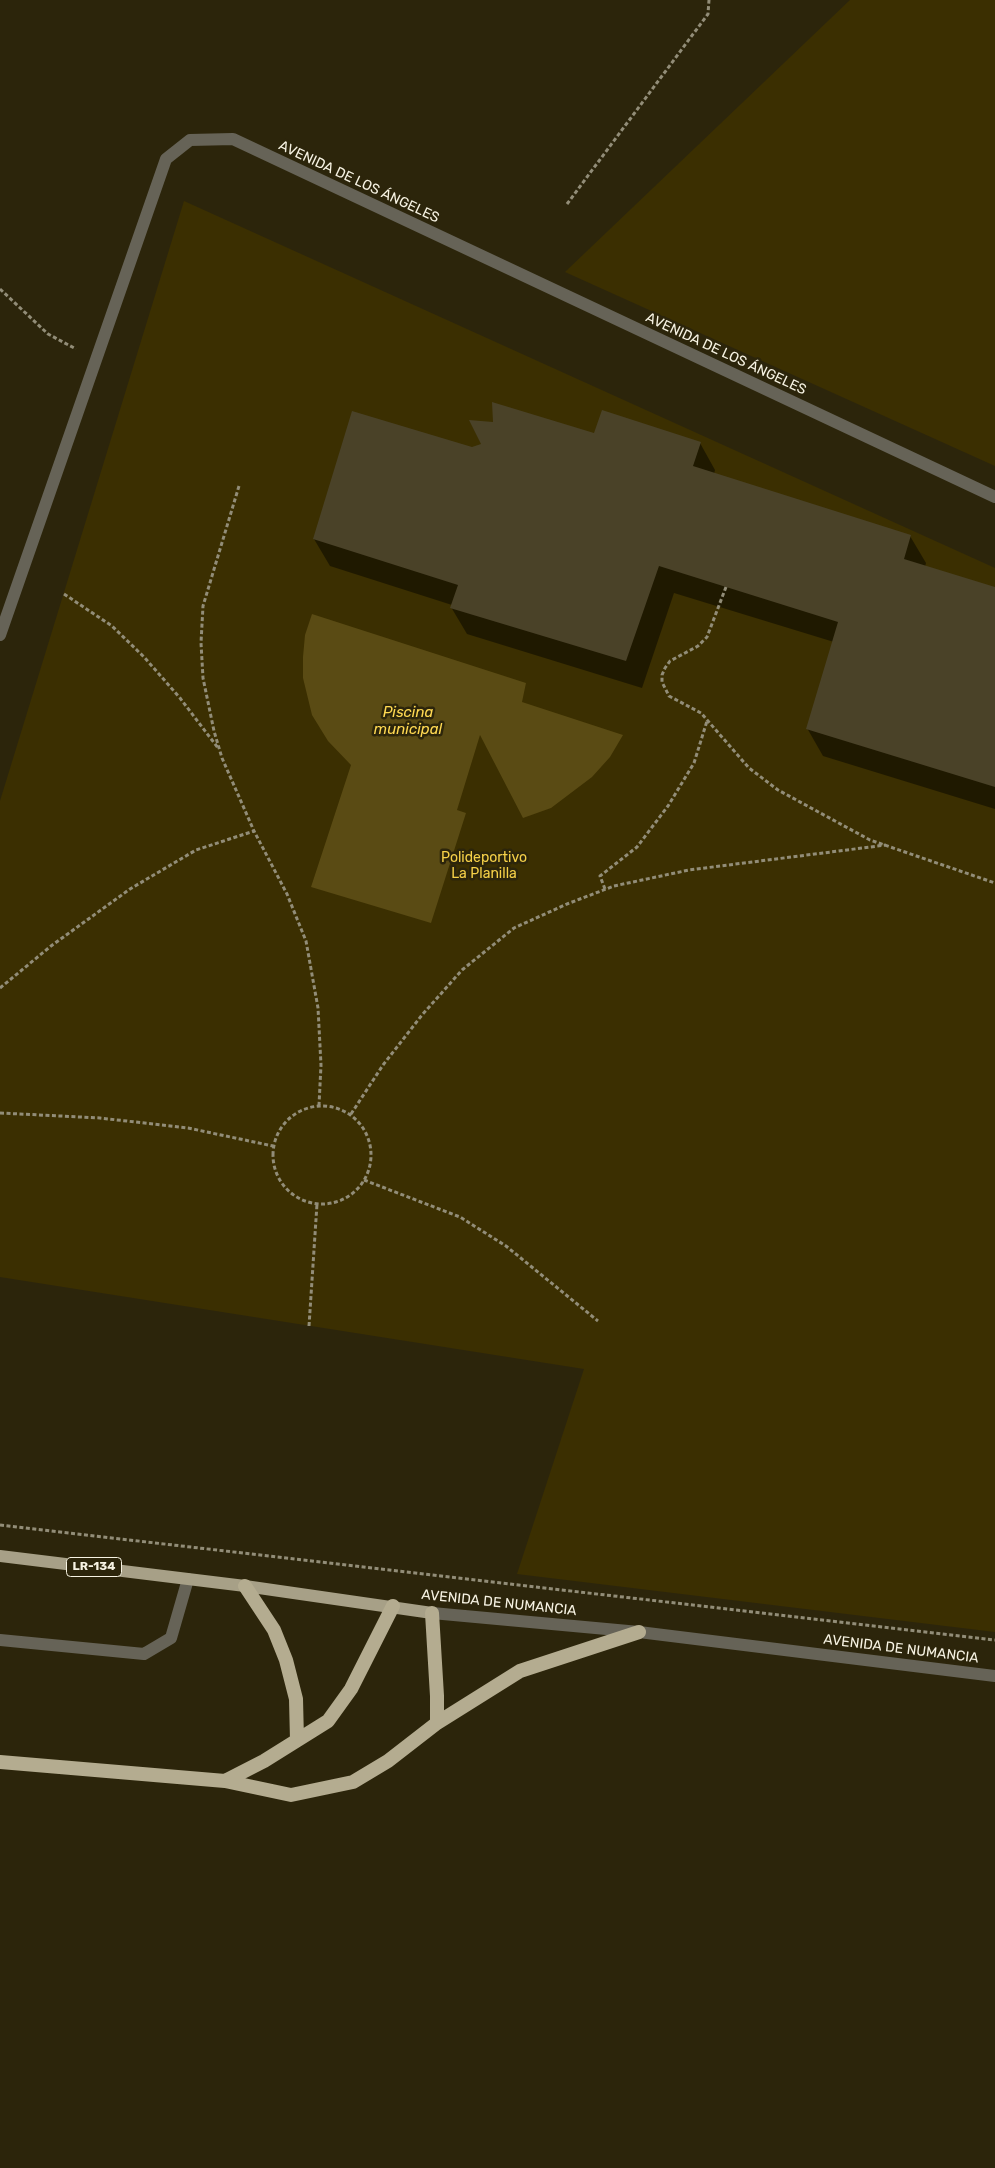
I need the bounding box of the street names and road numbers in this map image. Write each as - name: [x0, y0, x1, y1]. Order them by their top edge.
- street label: AVENIDA DE LOS ÁNGELES: [276, 137, 442, 227]
- street label: AVENIDA DE LOS ÁNGELES: [643, 309, 809, 399]
- road number: LR-134: [66, 1558, 122, 1576]
- street label: AVENIDA DE NUMANCIA: [421, 1586, 577, 1620]
- street label: AVENIDA DE NUMANCIA: [823, 1631, 979, 1667]

